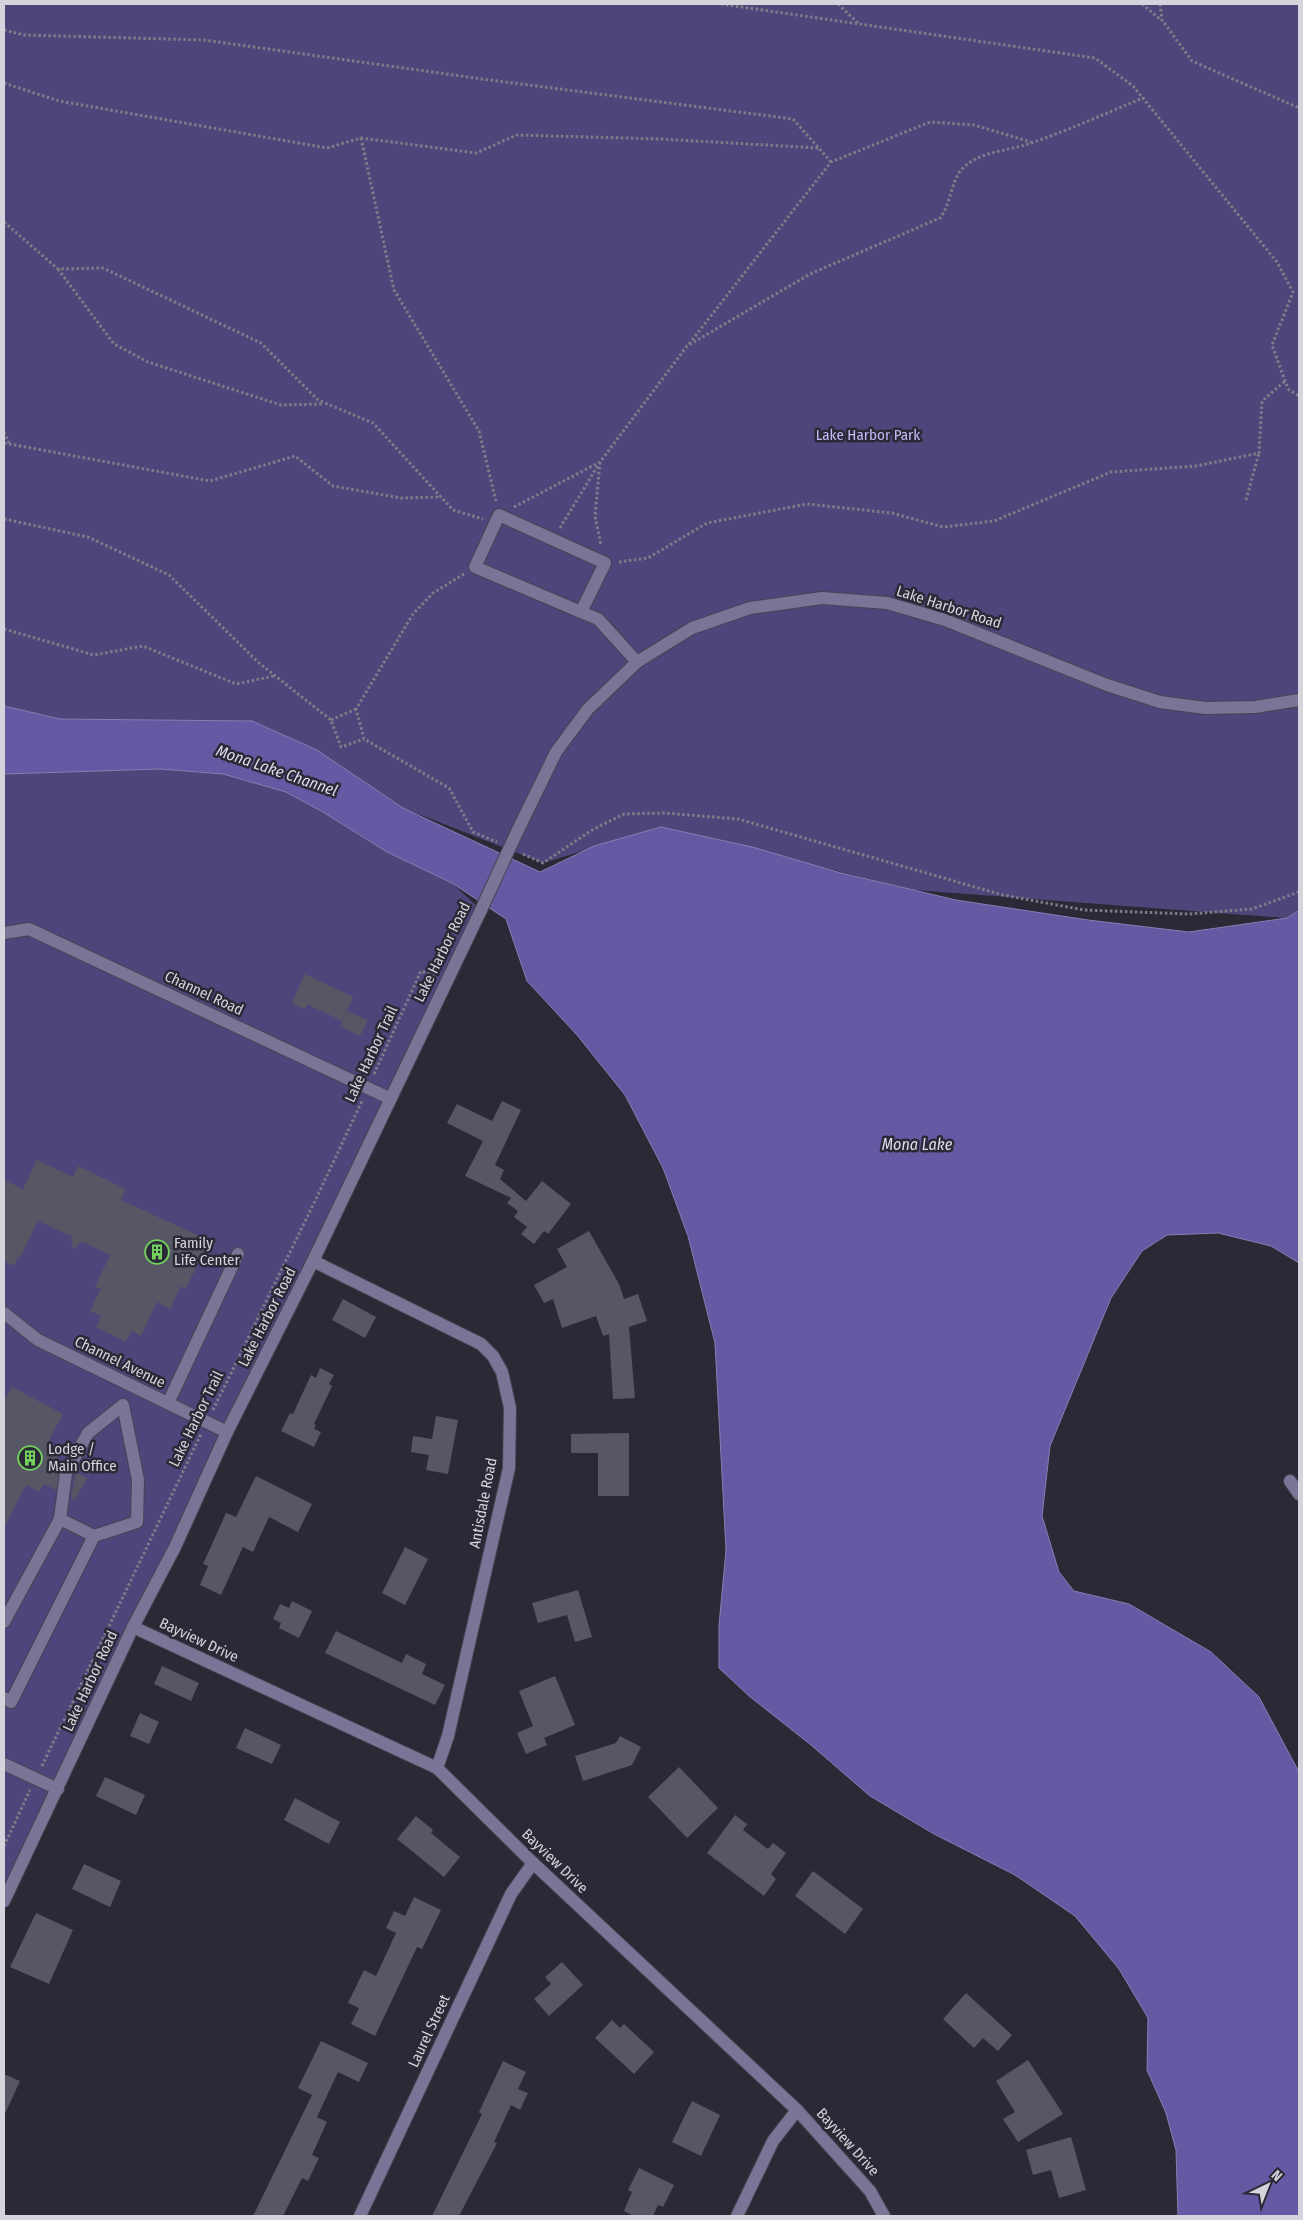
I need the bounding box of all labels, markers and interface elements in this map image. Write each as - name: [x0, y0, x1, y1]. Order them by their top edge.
- park label: Lake Harbor Park: [816, 426, 920, 444]
- street label: Lake Harbor Road: [894, 582, 1004, 632]
- water label: Mona Lake Channel: [214, 741, 340, 800]
- street label: Lake Harbor Road: [410, 899, 474, 1005]
- street label: Channel Road: [162, 967, 246, 1019]
- street label: Lake Harbor Trail: [341, 1003, 401, 1105]
- water label: Mona Lake: [882, 1135, 953, 1154]
- place label: Family Life Center: [174, 1234, 241, 1269]
- building icon: Family Life Center: [144, 1239, 170, 1265]
- street label: Lake Harbor Road: [234, 1264, 300, 1370]
- street label: Channel Avenue: [72, 1332, 168, 1392]
- street label: Lake Harbor Trail: [165, 1368, 227, 1470]
- place label: Lodge / Main Office: [48, 1440, 117, 1475]
- building icon: Lodge / Main Office: [17, 1445, 43, 1471]
- street label: Antisdale Road: [465, 1456, 501, 1550]
- street label: Bayview Drive: [157, 1614, 241, 1666]
- street label: Lake Harbor Road: [59, 1628, 121, 1734]
- street label: Bayview Drive: [518, 1825, 592, 1897]
- street label: Laurel Street: [404, 1992, 454, 2070]
- street label: Bayview Drive: [813, 2104, 883, 2180]
- north arrow: [1243, 2160, 1293, 2210]
- text: N: [1268, 2167, 1285, 2185]

